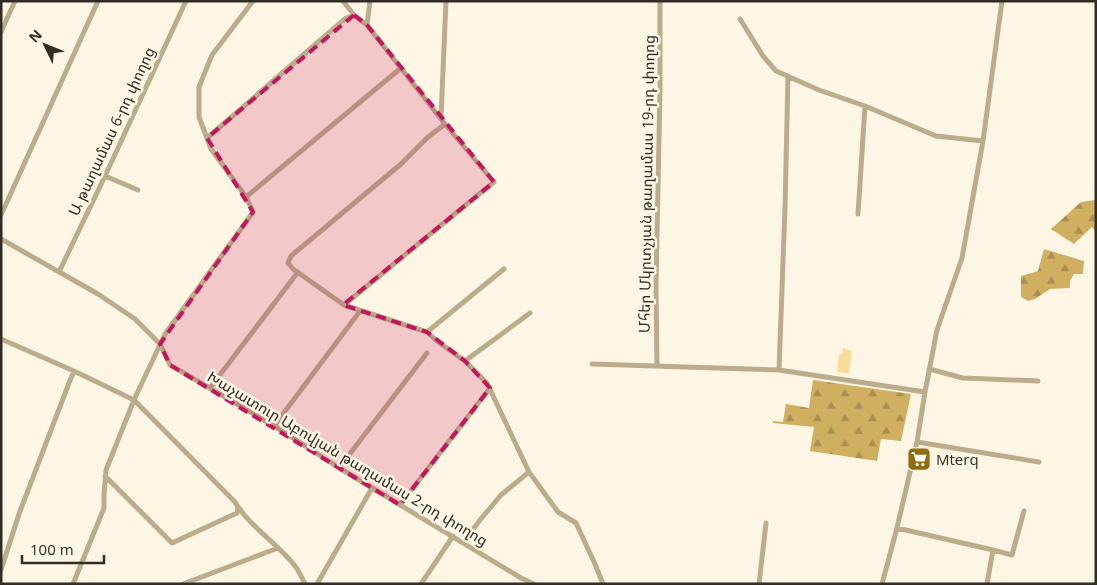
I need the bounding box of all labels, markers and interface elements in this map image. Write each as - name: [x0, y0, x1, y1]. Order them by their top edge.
- north arrow: [20, 20, 70, 70]
- text: N: [24, 25, 46, 46]
- street label: Մհեր Մկրտչյան թաղամաս 19-րդ փողոց: [633, 35, 659, 333]
- street label: Ա թաղամաս 6-րդ փողոց: [63, 43, 159, 219]
- street label: Խաչատուր Աբովյան թաղամաս 2-րդ փողոց: [204, 366, 492, 550]
- supermarket icon: Mterq: [906, 446, 932, 472]
- place label: Mterq: [936, 449, 979, 469]
- scale bar: [22, 532, 105, 564]
- text: 100 m: [30, 539, 74, 559]

